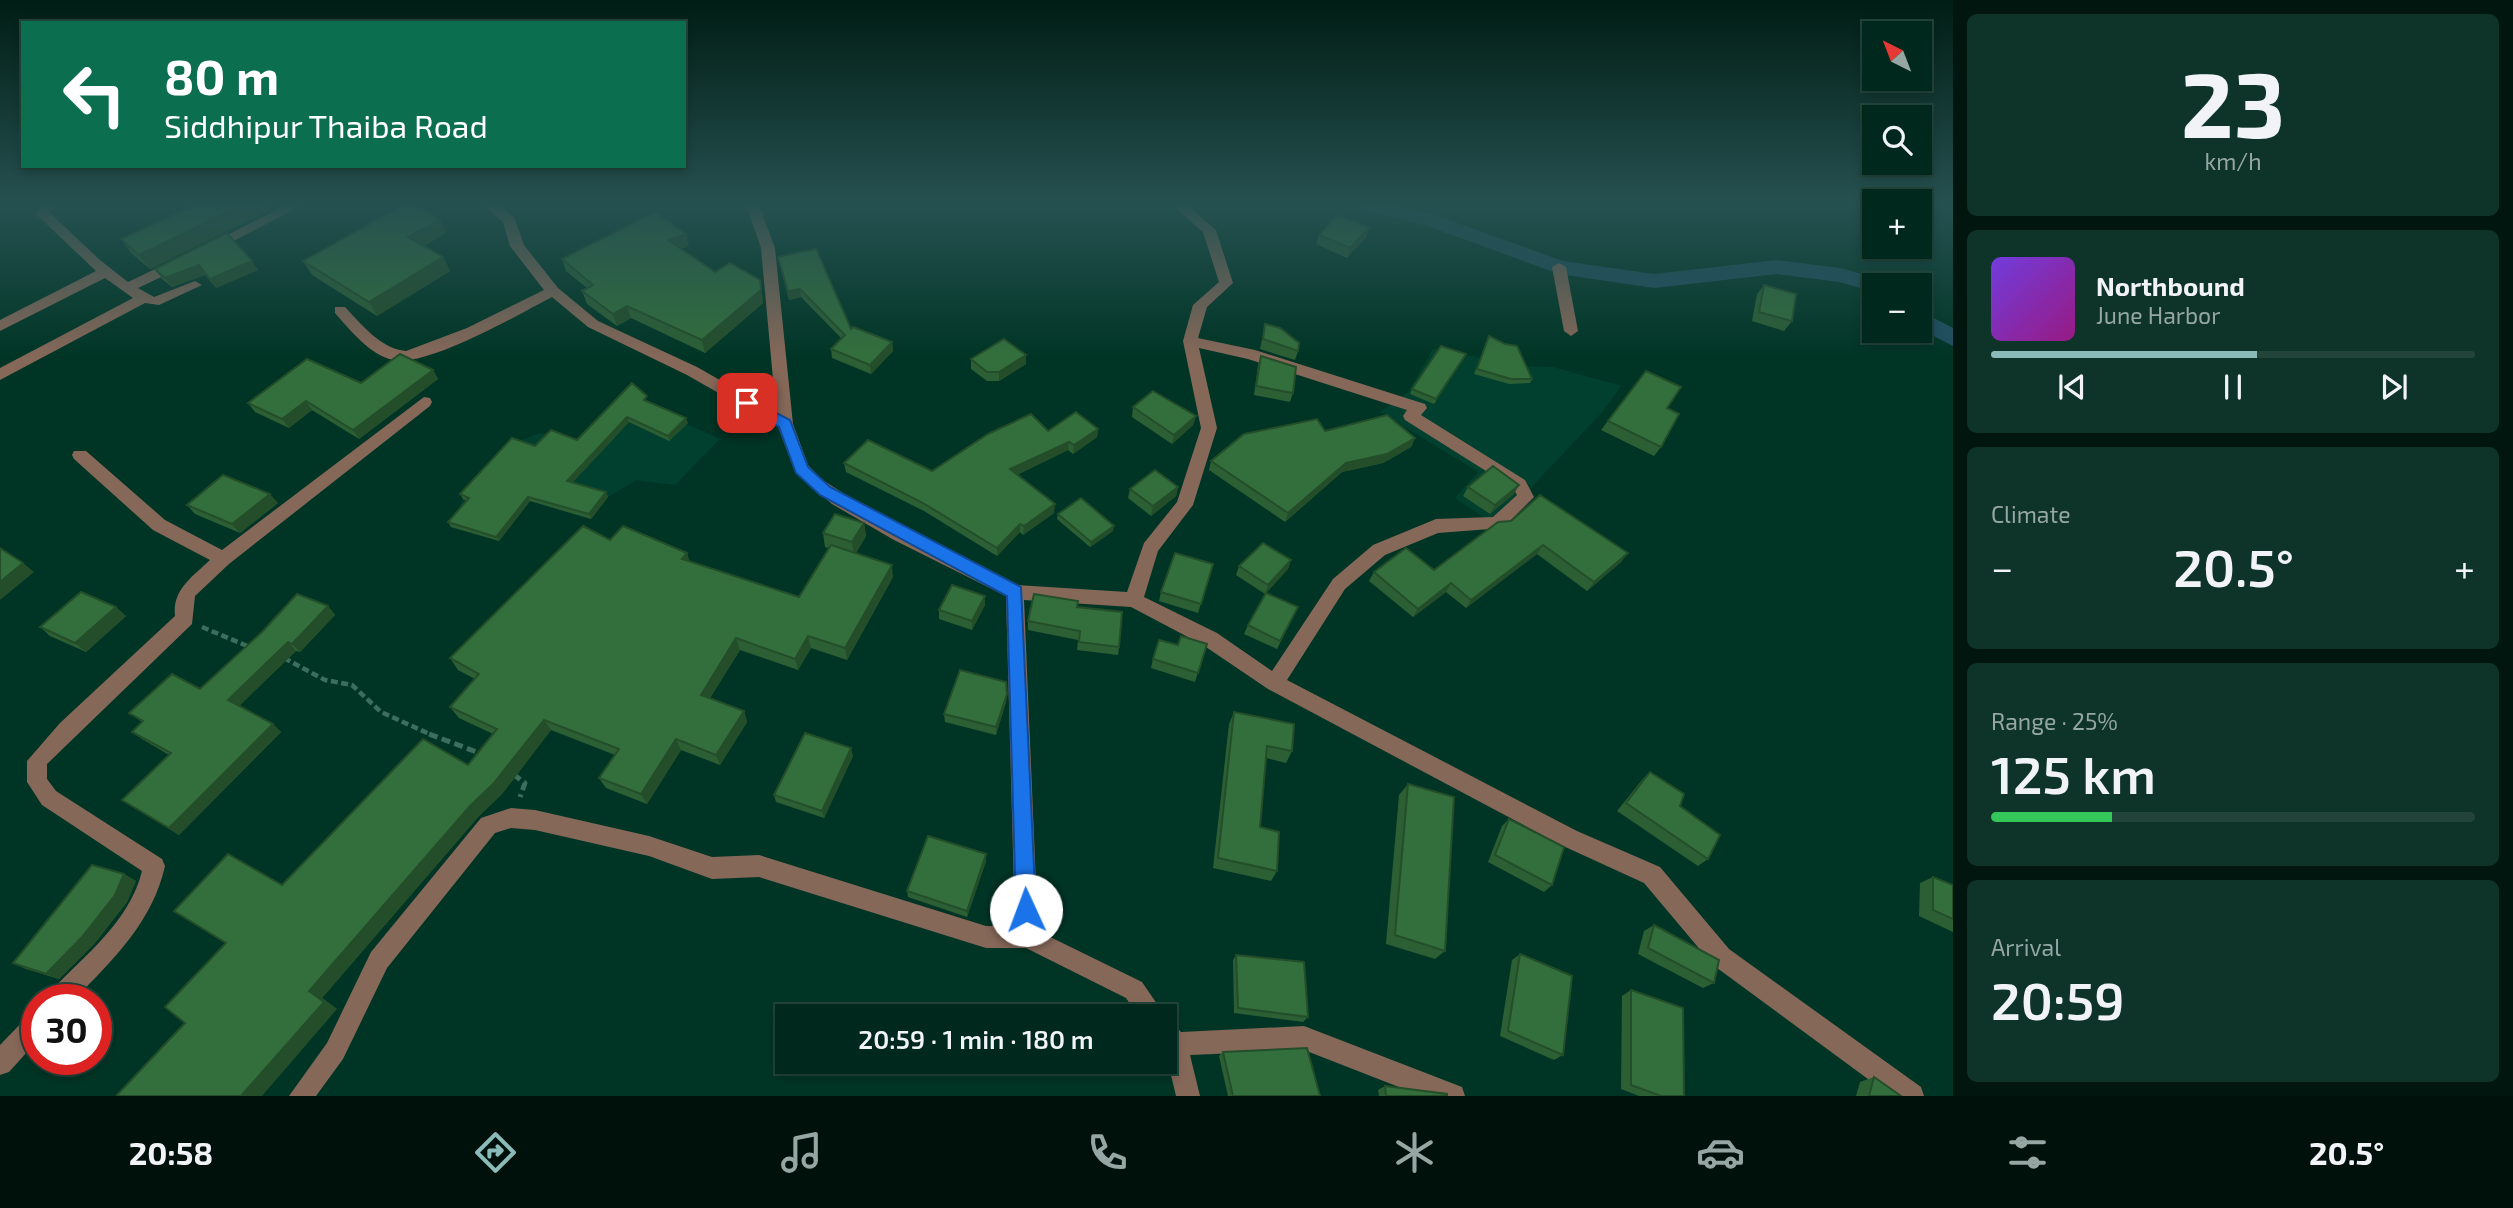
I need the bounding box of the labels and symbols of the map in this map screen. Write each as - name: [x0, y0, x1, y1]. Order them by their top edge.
- north arrow: [1862, 21, 1932, 91]
- pin: [717, 373, 777, 433]
- position arrow: [989, 873, 1063, 947]
- speed limit sign: 30: [21, 984, 112, 1075]

